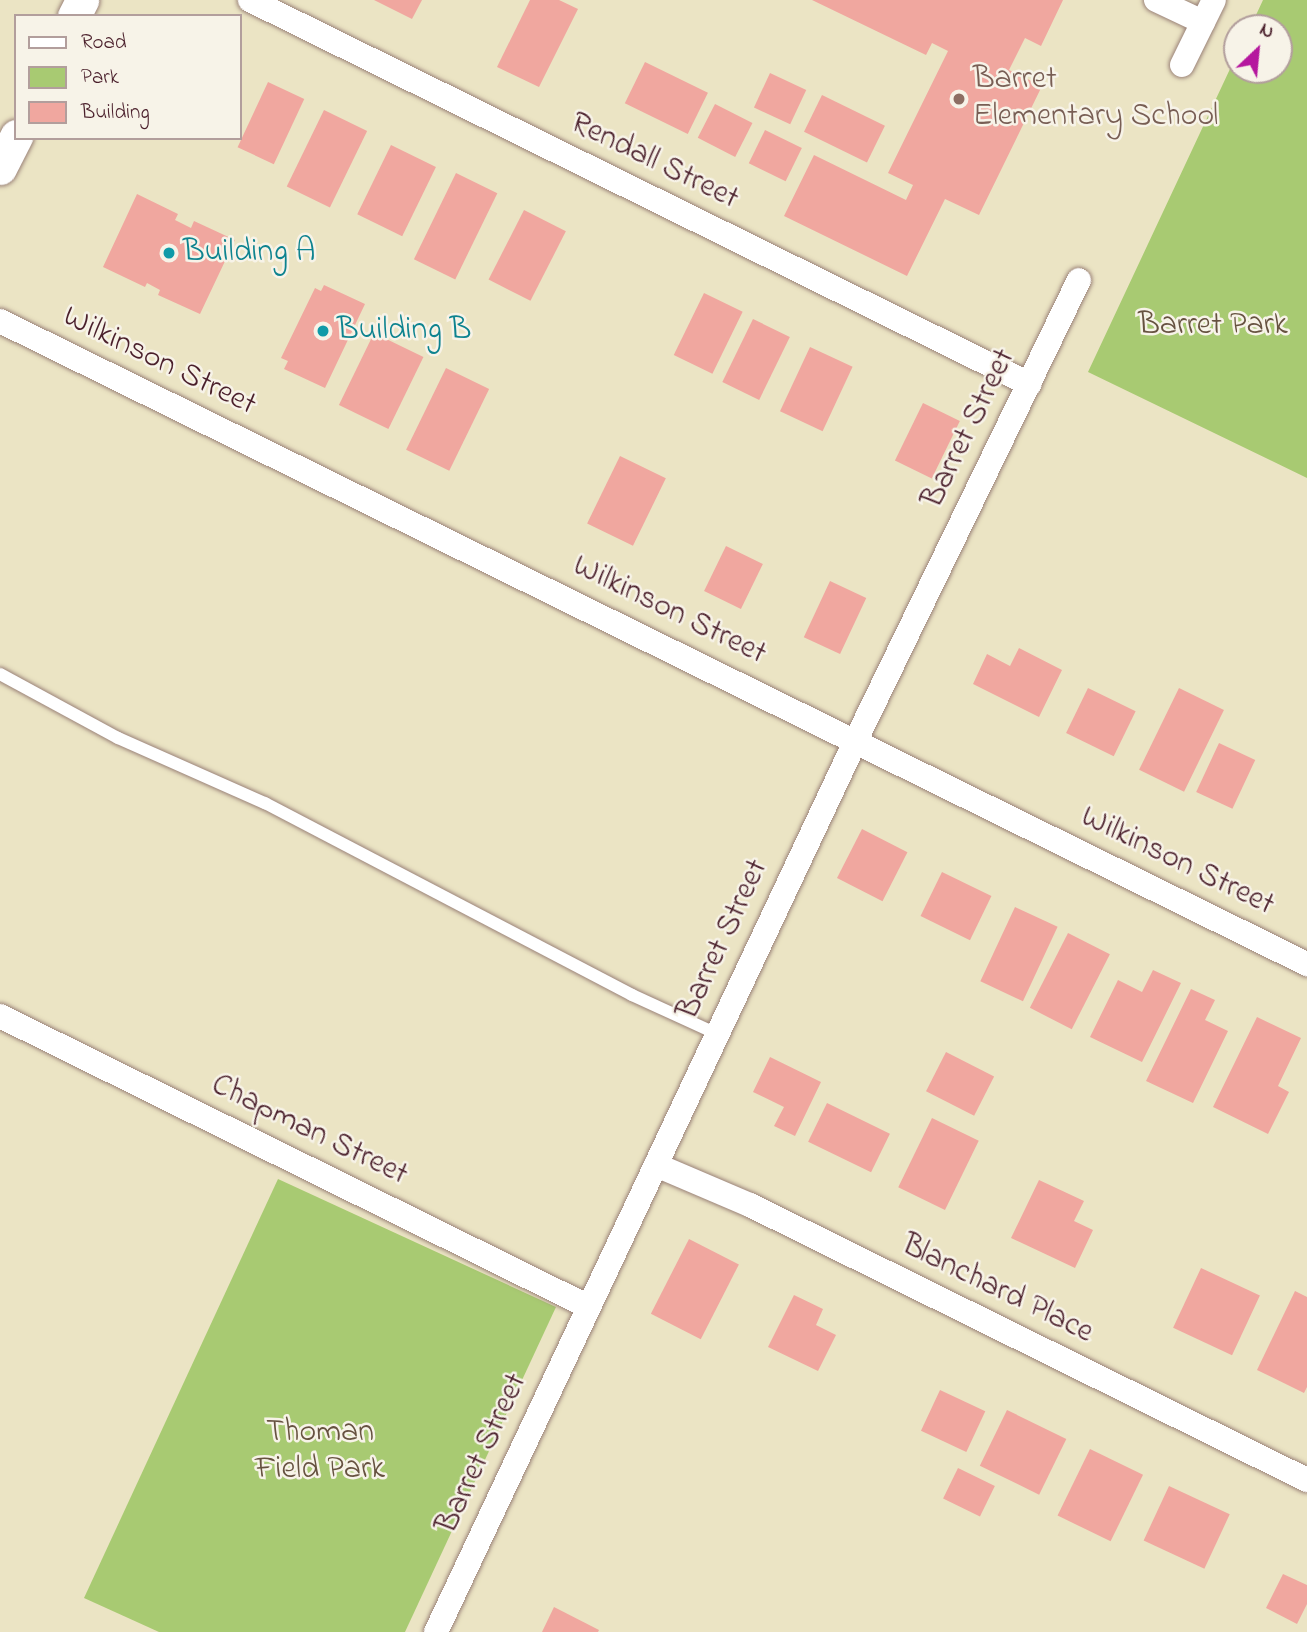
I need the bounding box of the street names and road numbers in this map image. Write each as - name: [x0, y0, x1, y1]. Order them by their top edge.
- street label: Rendall Street: [564, 105, 744, 219]
- street label: Wilkinson Street: [56, 299, 262, 425]
- street label: Barret Street: [915, 343, 1025, 515]
- street label: Wilkinson Street: [566, 548, 772, 674]
- street label: Wilkinson Street: [1074, 799, 1280, 925]
- street label: Barret Street: [670, 854, 778, 1026]
- street label: Chapman Street: [204, 1067, 414, 1195]
- street label: Blanchard Place: [895, 1227, 1099, 1353]
- street label: Barret Street: [429, 1368, 537, 1540]

